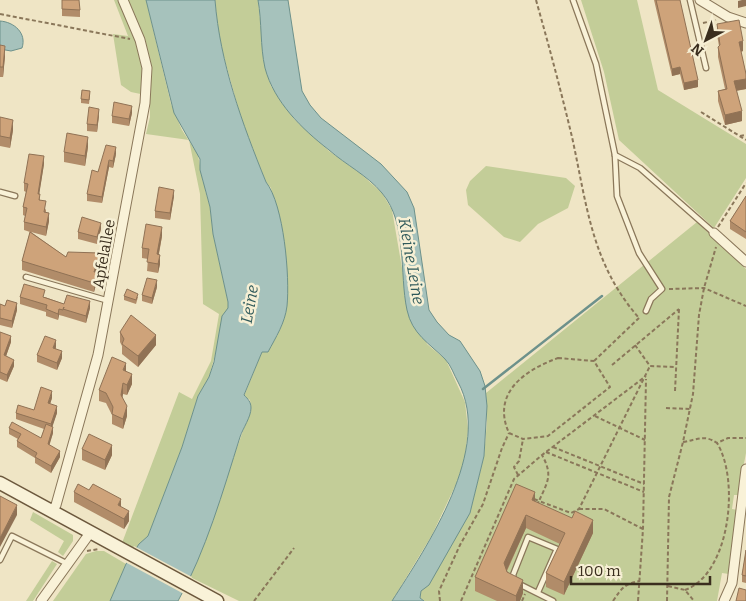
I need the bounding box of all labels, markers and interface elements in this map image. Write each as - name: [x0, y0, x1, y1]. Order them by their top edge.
- north arrow: [681, 15, 731, 65]
- text: N: [688, 39, 707, 59]
- water label: Kleine Leine: [395, 216, 428, 306]
- street label: Apfelallee: [89, 218, 119, 290]
- water label: Leine: [237, 283, 262, 325]
- scale bar: [571, 554, 710, 586]
- text: 100 m: [578, 562, 621, 580]

